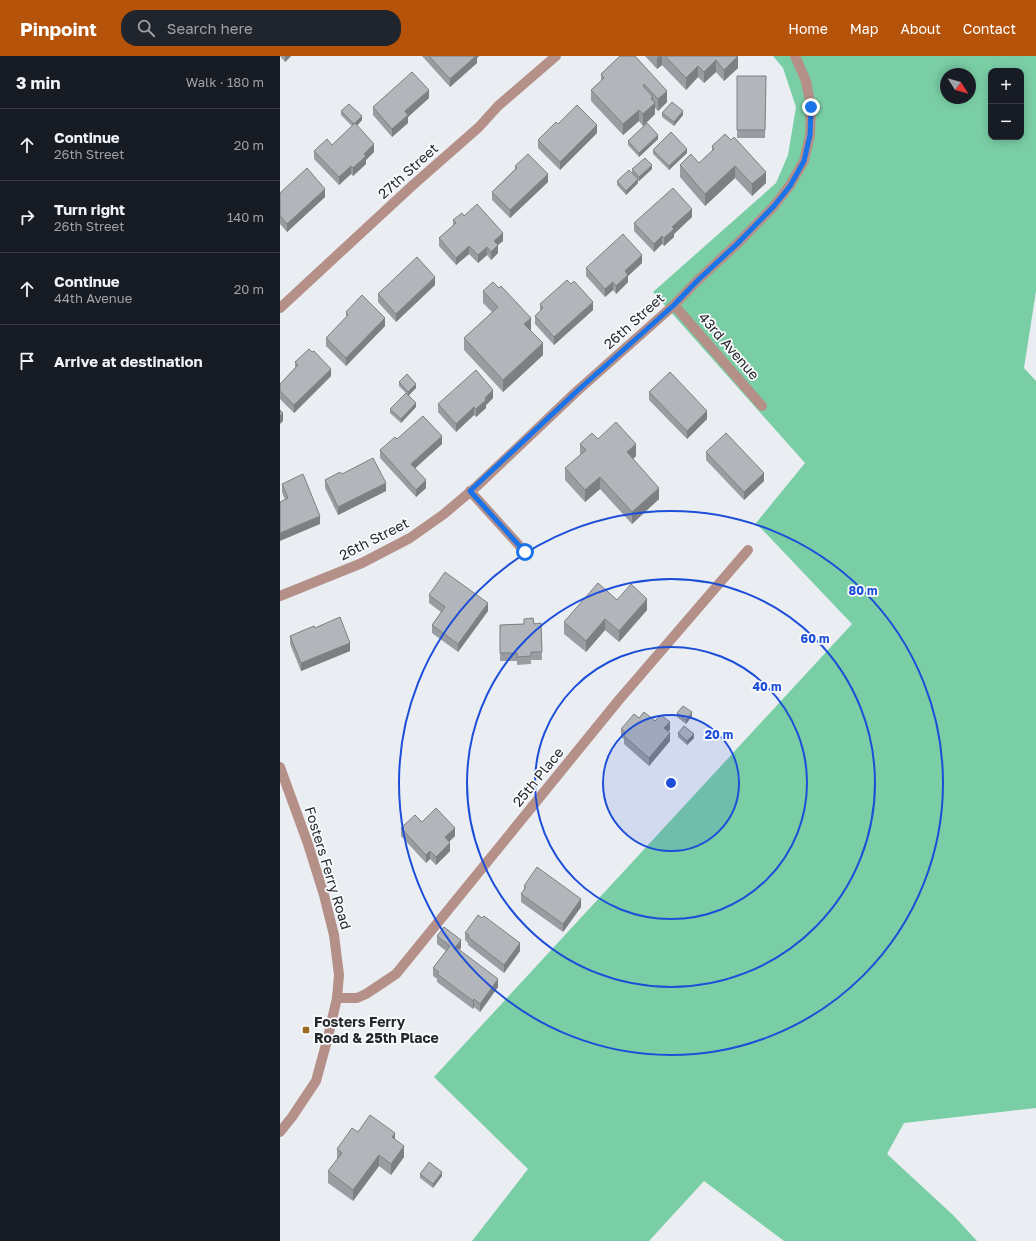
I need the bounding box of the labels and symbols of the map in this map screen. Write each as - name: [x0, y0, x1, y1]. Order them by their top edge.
- north arrow: [940, 68, 976, 104]
- route end: [802, 98, 820, 116]
- street label: 27th Street: [374, 139, 441, 202]
- street label: 26th Street: [600, 289, 667, 352]
- street label: 43rd Avenue: [696, 309, 763, 383]
- street label: 26th Street: [336, 514, 411, 563]
- route start: [516, 543, 534, 561]
- text: 80 m: [849, 583, 877, 598]
- text: 60 m: [801, 631, 829, 646]
- text: 40 m: [753, 679, 781, 694]
- text: 20 m: [705, 727, 733, 742]
- street label: 25th Place: [509, 744, 567, 810]
- centre of rings: [664, 776, 678, 790]
- street label: Fosters Ferry Road: [302, 804, 355, 931]
- place label: Fosters Ferry Road & 25th Place: [314, 1013, 439, 1046]
- marker: Fosters Ferry Road & 25th Place: [301, 1025, 311, 1035]

